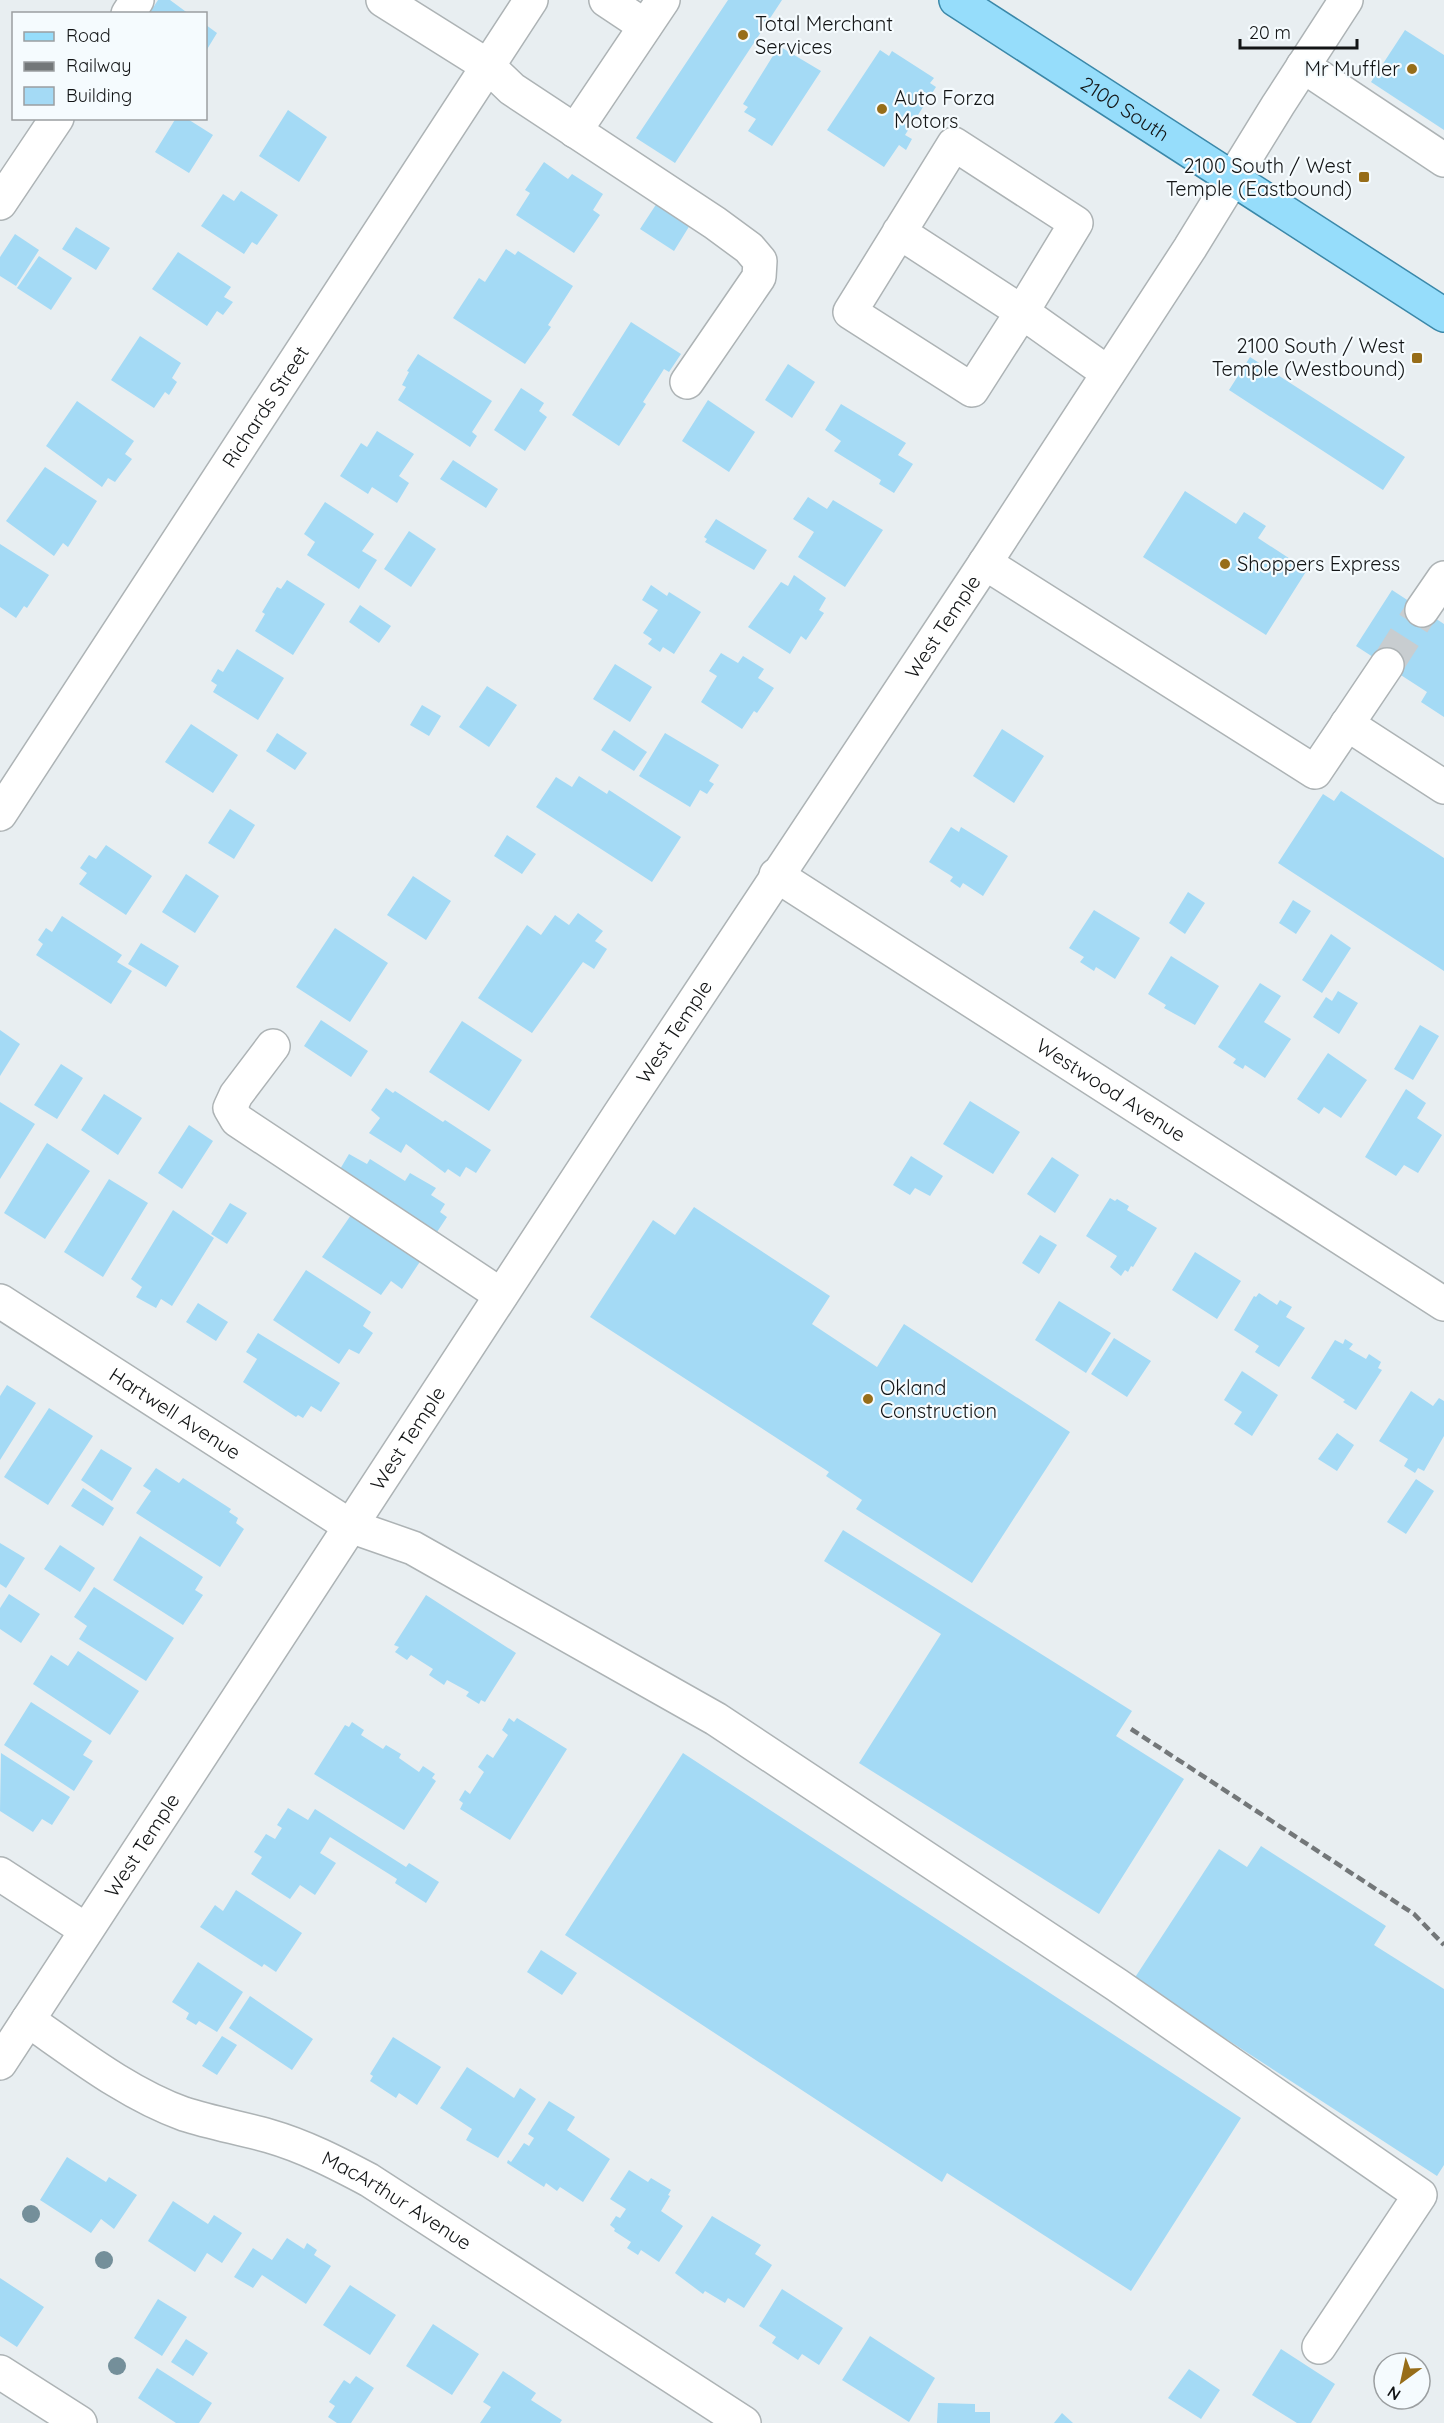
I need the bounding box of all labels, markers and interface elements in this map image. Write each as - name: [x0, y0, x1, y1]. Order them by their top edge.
- place label: Total Merchant Services: [755, 11, 893, 59]
- legend: [12, 12, 207, 120]
- scale bar: [1240, 12, 1357, 50]
- text: 20 m: [1249, 21, 1291, 44]
- text: Road: [66, 24, 111, 47]
- marker: Total Merchant Services: [736, 28, 750, 42]
- text: Railway: [66, 54, 132, 77]
- place label: Mr Muffler: [1304, 56, 1400, 81]
- marker: Mr Muffler: [1405, 62, 1419, 76]
- street label: 2100 South: [1076, 71, 1174, 146]
- text: Building: [66, 84, 132, 107]
- place label: Auto Forza Motors: [894, 85, 995, 133]
- marker: Auto Forza Motors: [875, 102, 889, 116]
- place label: 2100 South / West Temple (Eastbound): [1166, 153, 1352, 201]
- marker: 2100 South / West Temple (Eastbound): [1357, 170, 1371, 184]
- place label: 2100 South / West Temple (Westbound): [1212, 333, 1405, 381]
- street label: Richards Street: [216, 341, 314, 472]
- marker: 2100 South / West Temple (Westbound): [1410, 351, 1424, 365]
- place label: Shoppers Express: [1237, 551, 1400, 576]
- marker: Shoppers Express: [1218, 557, 1232, 571]
- street label: West Temple: [899, 570, 986, 683]
- street label: West Temple: [630, 975, 717, 1088]
- street label: Westwood Avenue: [1032, 1032, 1191, 1147]
- street label: Hartwell Avenue: [105, 1362, 246, 1464]
- place label: Okland Construction: [880, 1375, 997, 1423]
- street label: West Temple: [364, 1381, 450, 1495]
- marker: Okland Construction: [861, 1392, 875, 1406]
- street label: West Temple: [99, 1788, 185, 1902]
- street label: MacArthur Avenue: [318, 2145, 476, 2255]
- north arrow: [1372, 2351, 1432, 2411]
- text: N: [1383, 2382, 1404, 2405]

